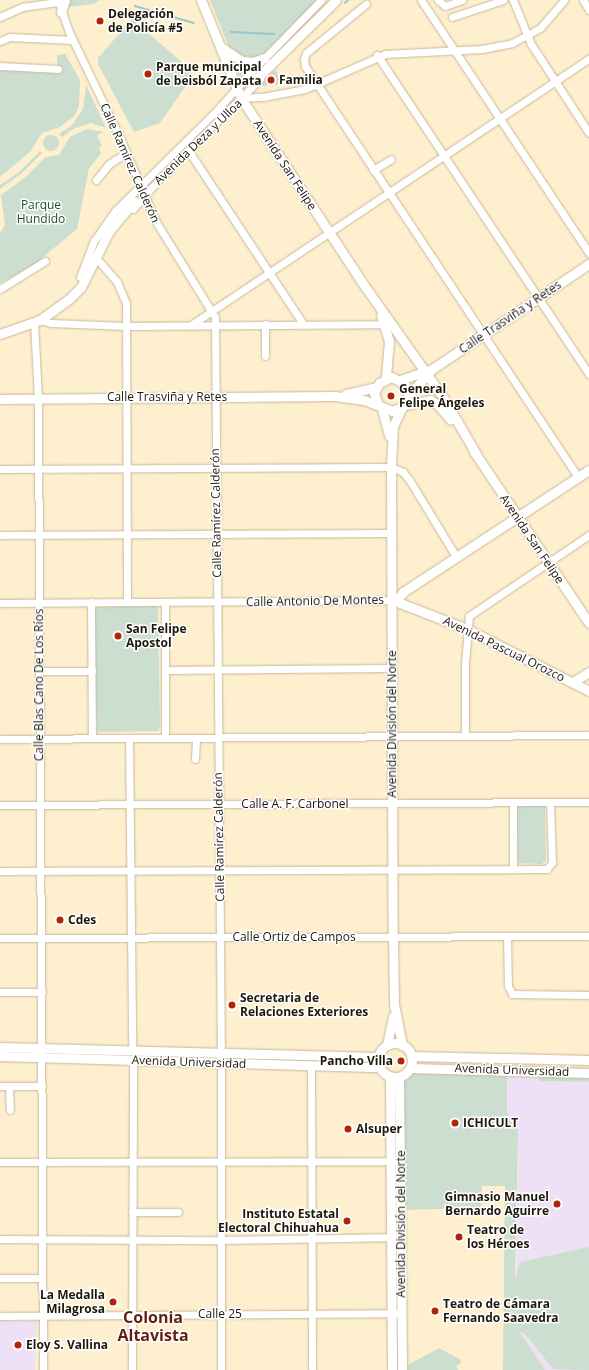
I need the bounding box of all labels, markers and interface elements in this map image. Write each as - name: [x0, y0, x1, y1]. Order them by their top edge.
- place label: Delegación de Policía #5: [108, 7, 183, 35]
- marker: Delegación de Policía #5: [95, 16, 105, 26]
- place label: Parque municipal de beisból Zapata: [156, 60, 261, 88]
- marker: Parque municipal de beisból Zapata: [143, 69, 153, 79]
- place label: Familia: [279, 73, 323, 87]
- marker: Familia: [266, 75, 276, 85]
- street label: Avenida Deza y Ulloa: [151, 96, 245, 188]
- street label: Calle Ramírez Calderón: [97, 101, 163, 225]
- street label: Avenida San Felipe: [250, 117, 320, 213]
- park label: Parque Hundido: [17, 198, 65, 226]
- street label: Calle Trasviña y Retes: [456, 277, 564, 357]
- place label: General Felipe Ángeles: [399, 382, 485, 410]
- street label: Calle Trasviña y Retes: [107, 390, 227, 404]
- marker: General Felipe Ángeles: [386, 391, 396, 401]
- street label: Calle Ramírez Calderón: [208, 448, 224, 578]
- street label: Avenida San Felipe: [497, 492, 567, 586]
- street label: Calle Antonio De Montes: [246, 593, 384, 609]
- street label: Calle Blas Cano De Los Ríos: [32, 609, 46, 761]
- street label: Avenida Pascual Orozco: [441, 613, 567, 685]
- place label: San Felipe Apostol: [126, 622, 187, 650]
- marker: San Felipe Apostol: [113, 631, 123, 641]
- street label: Avenida División del Norte: [385, 650, 399, 798]
- street label: Calle Ramírez Calderón: [211, 772, 227, 902]
- street label: Calle A. F. Carbonel: [241, 797, 349, 811]
- place label: Cdes: [68, 913, 96, 927]
- marker: Cdes: [55, 915, 65, 925]
- street label: Calle Ortiz de Campos: [232, 930, 356, 944]
- place label: Secretaria de Relaciones Exteriores: [240, 991, 368, 1019]
- marker: Secretaria de Relaciones Exteriores: [227, 1000, 237, 1010]
- street label: Avenida Universidad: [131, 1053, 247, 1071]
- place label: Pancho Villa: [320, 1054, 393, 1068]
- marker: Pancho Villa: [396, 1056, 406, 1066]
- street label: Avenida Universidad: [454, 1061, 570, 1079]
- place label: ICHICULT: [463, 1116, 518, 1130]
- marker: ICHICULT: [450, 1118, 460, 1128]
- place label: Alsuper: [356, 1122, 402, 1136]
- marker: Alsuper: [343, 1124, 353, 1134]
- street label: Avenida División del Norte: [394, 1150, 408, 1298]
- place label: Gimnasio Manuel Bernardo Aguirre: [444, 1190, 549, 1218]
- marker: Gimnasio Manuel Bernardo Aguirre: [552, 1199, 562, 1209]
- place label: Instituto Estatal Electoral Chihuahua: [218, 1207, 339, 1235]
- marker: Instituto Estatal Electoral Chihuahua: [342, 1216, 352, 1226]
- place label: Teatro de los Héroes: [467, 1223, 529, 1251]
- marker: Teatro de los Héroes: [454, 1232, 464, 1242]
- place label: La Medalla Milagrosa: [40, 1288, 105, 1316]
- marker: La Medalla Milagrosa: [108, 1297, 118, 1307]
- place label: Teatro de Cámara Fernando Saavedra: [443, 1297, 559, 1325]
- marker: Teatro de Cámara Fernando Saavedra: [430, 1306, 440, 1316]
- district label: Colonia Altavista: [117, 1307, 189, 1345]
- street label: Calle 25: [198, 1307, 242, 1321]
- place label: Eloy S. Vallina: [26, 1338, 108, 1352]
- marker: Eloy S. Vallina: [13, 1340, 23, 1350]

